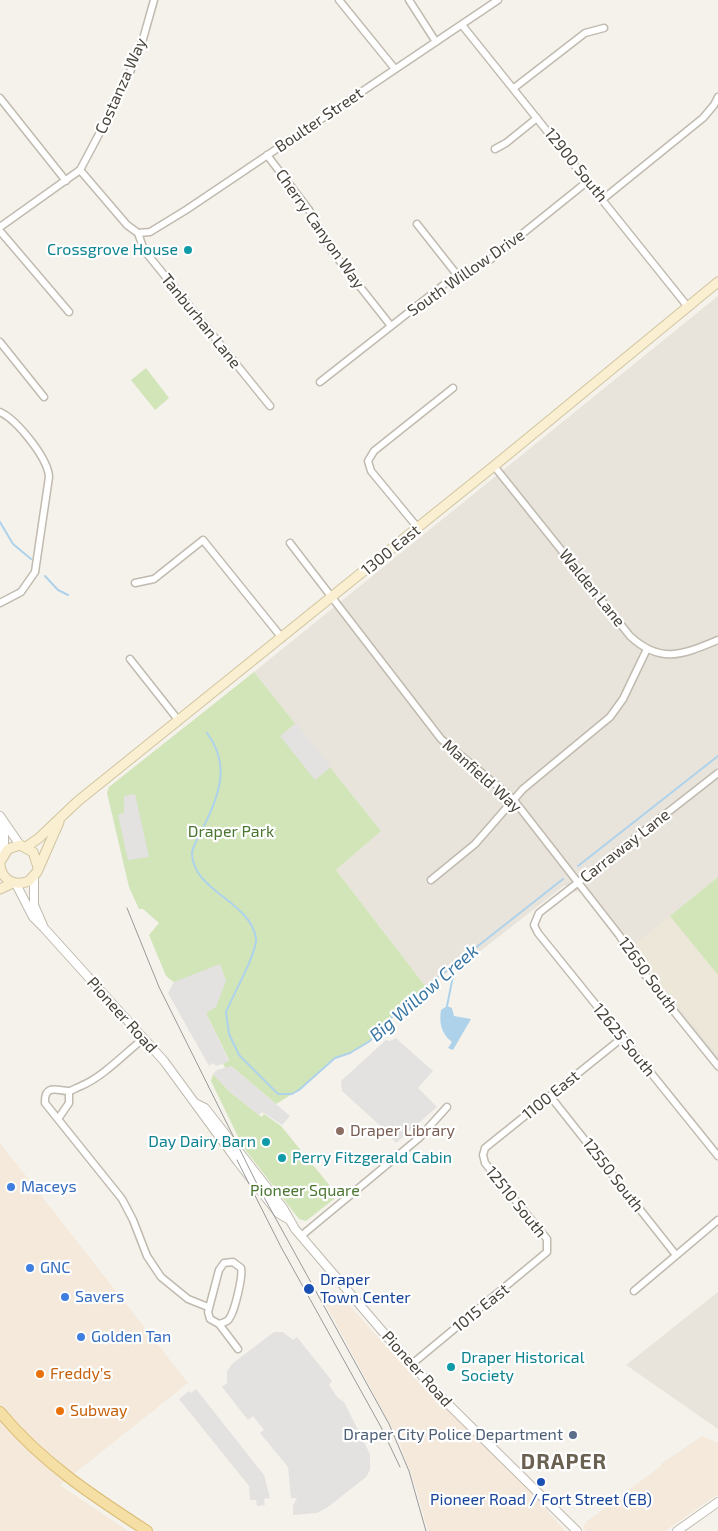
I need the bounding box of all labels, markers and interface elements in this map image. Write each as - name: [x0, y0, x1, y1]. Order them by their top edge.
- street label: Costanza Way: [91, 35, 151, 137]
- street label: Boulter Street: [271, 84, 367, 156]
- street label: 12900 South: [540, 124, 612, 206]
- street label: Cherry Canyon Way: [272, 165, 368, 293]
- street label: South Willow Drive: [404, 225, 528, 321]
- place label: Crossgrove House: [47, 240, 178, 260]
- marker: Crossgrove House: [182, 244, 194, 256]
- street label: Tanburhan Lane: [157, 270, 245, 372]
- street label: 1300 East: [358, 520, 424, 580]
- street label: Walden Lane: [555, 545, 629, 631]
- street label: Manfield Way: [438, 735, 526, 817]
- street label: Carraway Lane: [576, 805, 674, 887]
- park label: Draper Park: [188, 822, 274, 842]
- street label: 12650 South: [614, 933, 682, 1017]
- water label: Big Willow Creek: [365, 940, 483, 1046]
- street label: Pioneer Road: [83, 973, 161, 1057]
- street label: 12625 South: [589, 1000, 659, 1080]
- street label: 1100 East: [519, 1066, 583, 1124]
- place label: Draper Library: [350, 1121, 455, 1141]
- marker: Draper Library: [334, 1125, 346, 1137]
- place label: Day Dairy Barn: [148, 1132, 256, 1152]
- street label: 12550 South: [578, 1134, 648, 1216]
- marker: Day Dairy Barn: [260, 1136, 272, 1148]
- place label: Perry Fitzgerald Cabin: [292, 1148, 452, 1168]
- marker: Perry Fitzgerald Cabin: [276, 1152, 288, 1164]
- street label: 12510 South: [481, 1163, 551, 1241]
- place label: Maceys: [21, 1177, 77, 1197]
- marker: Maceys: [5, 1181, 17, 1193]
- park label: Pioneer Square: [250, 1181, 360, 1201]
- place label: GNC: [40, 1258, 70, 1278]
- marker: GNC: [24, 1262, 36, 1274]
- place label: Draper Town Center: [320, 1270, 411, 1308]
- street label: 1015 East: [449, 1280, 513, 1336]
- marker: Draper Town Center: [302, 1282, 316, 1296]
- place label: Savers: [75, 1287, 124, 1307]
- marker: Savers: [59, 1291, 71, 1303]
- place label: Golden Tan: [91, 1327, 171, 1347]
- street label: Pioneer Road: [378, 1327, 456, 1411]
- marker: Golden Tan: [75, 1331, 87, 1343]
- place label: Draper Historical Society: [461, 1348, 584, 1386]
- marker: Draper Historical Society: [445, 1361, 457, 1373]
- place label: Freddy's: [50, 1364, 111, 1384]
- marker: Freddy's: [34, 1368, 46, 1380]
- place label: Subway: [70, 1401, 128, 1421]
- marker: Subway: [54, 1405, 66, 1417]
- place label: Draper City Police Department: [343, 1425, 563, 1445]
- marker: Draper City Police Department: [567, 1429, 579, 1441]
- district label: DRAPER: [520, 1449, 608, 1475]
- marker: Pioneer Road / Fort Street (EB): [535, 1476, 547, 1488]
- place label: Pioneer Road / Fort Street (EB): [430, 1490, 652, 1510]

